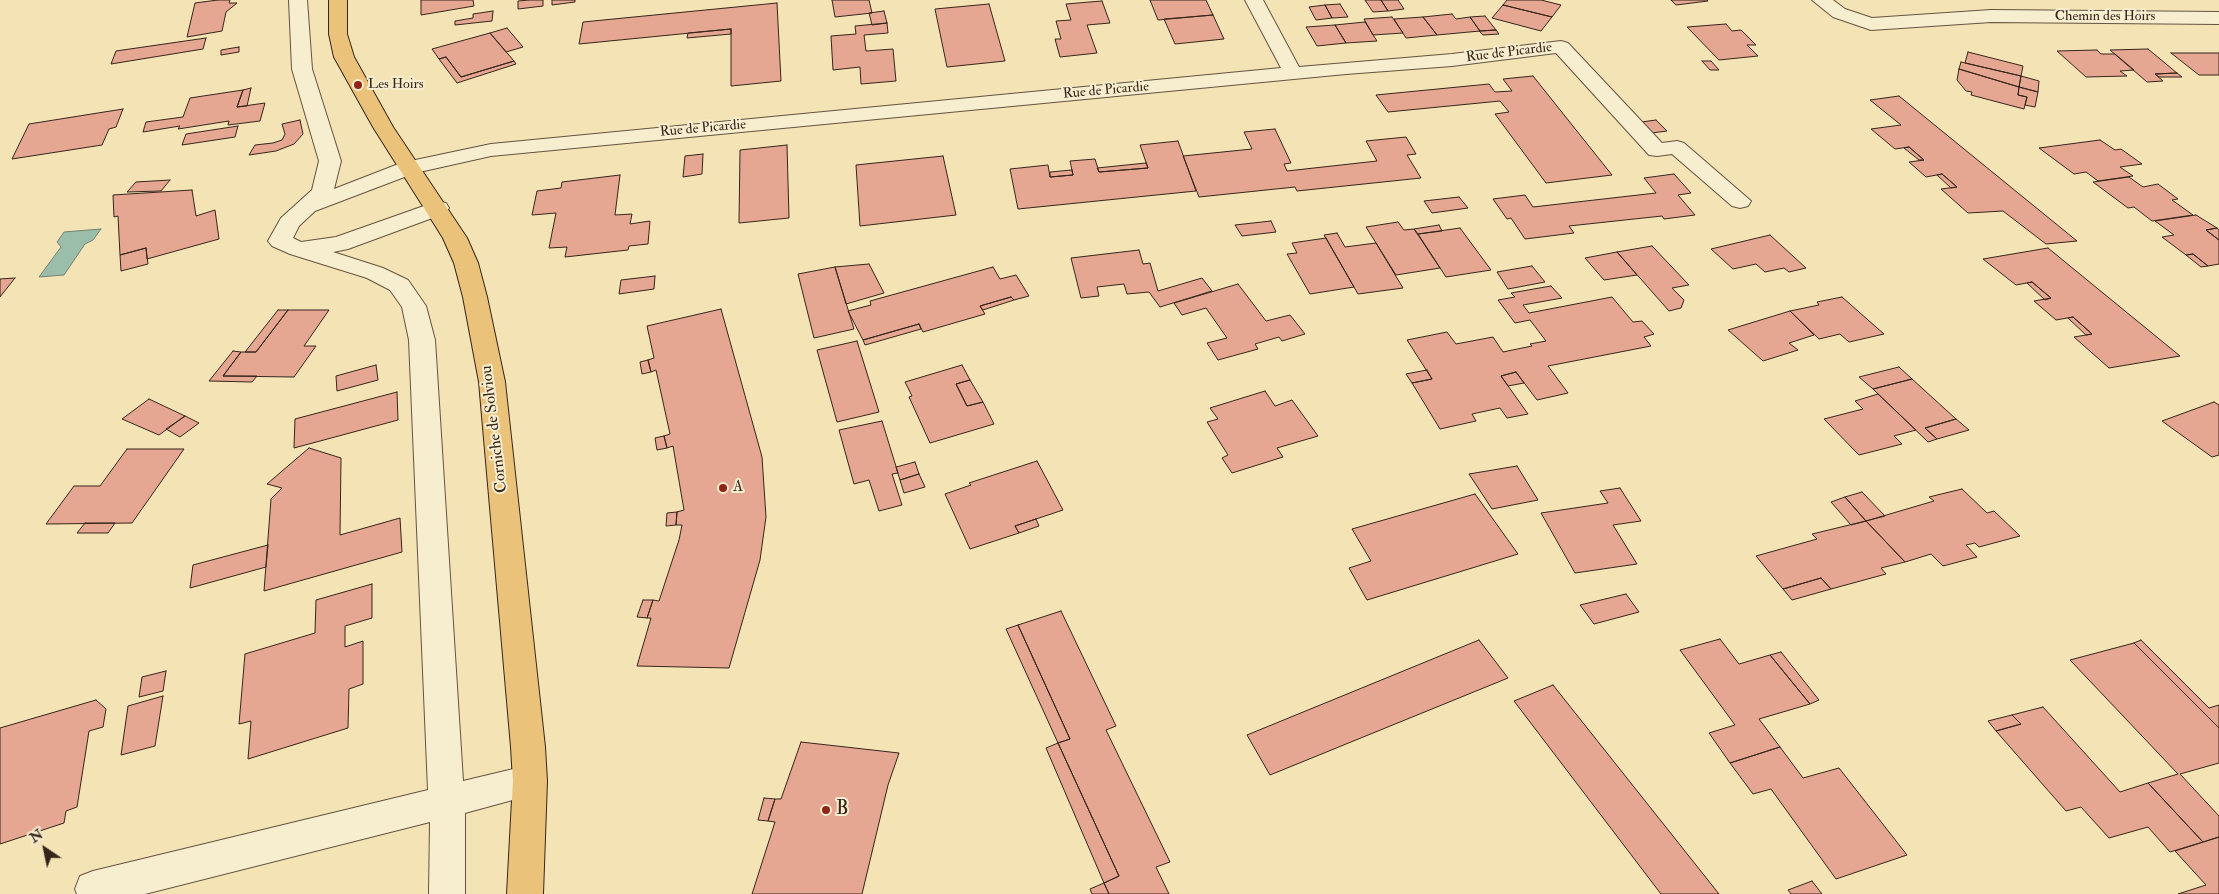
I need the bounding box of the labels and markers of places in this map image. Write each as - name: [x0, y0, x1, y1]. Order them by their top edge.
- place label: Les Hoirs: [368, 77, 423, 93]
- marker: Les Hoirs: [352, 79, 364, 91]
- place label: A: [733, 478, 743, 498]
- marker: A: [717, 482, 729, 494]
- place label: B: [836, 799, 848, 821]
- marker: B: [820, 804, 832, 816]

